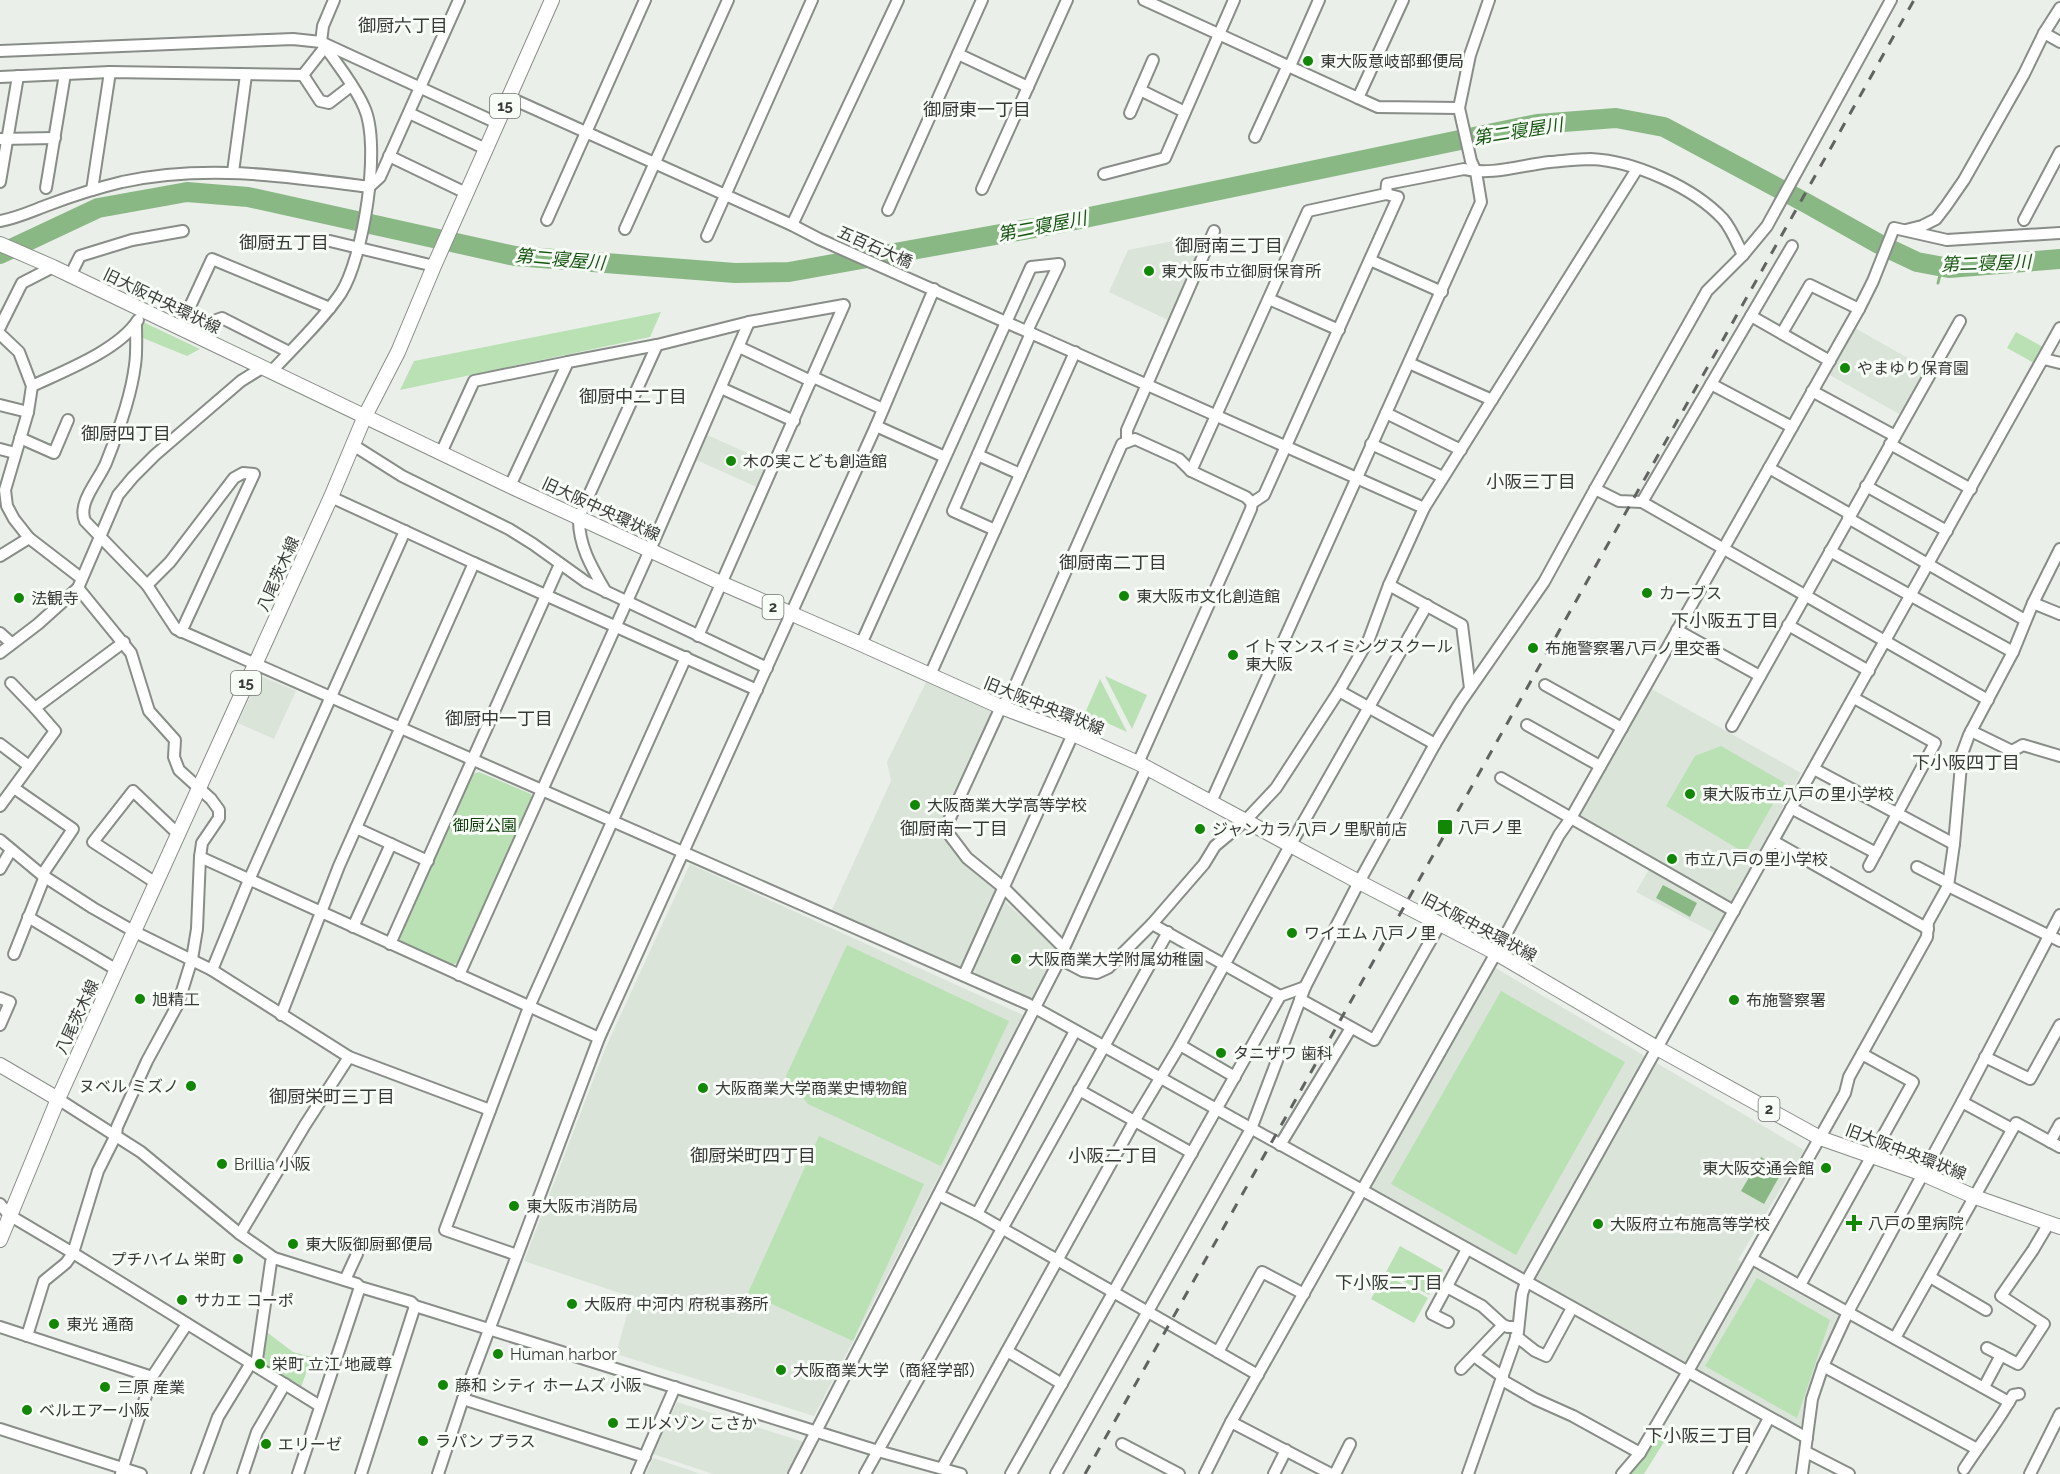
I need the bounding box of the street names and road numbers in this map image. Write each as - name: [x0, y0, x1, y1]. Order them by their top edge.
- road number: 15: [490, 94, 520, 118]
- street label: 五百石大橋: [835, 222, 915, 272]
- street label: 旧大阪中央環状線: [100, 264, 224, 338]
- street label: 旧大阪中央環状線: [539, 473, 663, 545]
- street label: 八尾茨木線: [253, 534, 303, 614]
- road number: 2: [762, 595, 784, 619]
- road number: 15: [231, 671, 261, 695]
- street label: 旧大阪中央環状線: [981, 673, 1107, 739]
- street label: 旧大阪中央環状線: [1418, 889, 1540, 965]
- street label: 八尾茨木線: [51, 977, 103, 1057]
- road number: 2: [1758, 1097, 1780, 1121]
- street label: 旧大阪中央環状線: [1843, 1120, 1969, 1184]

